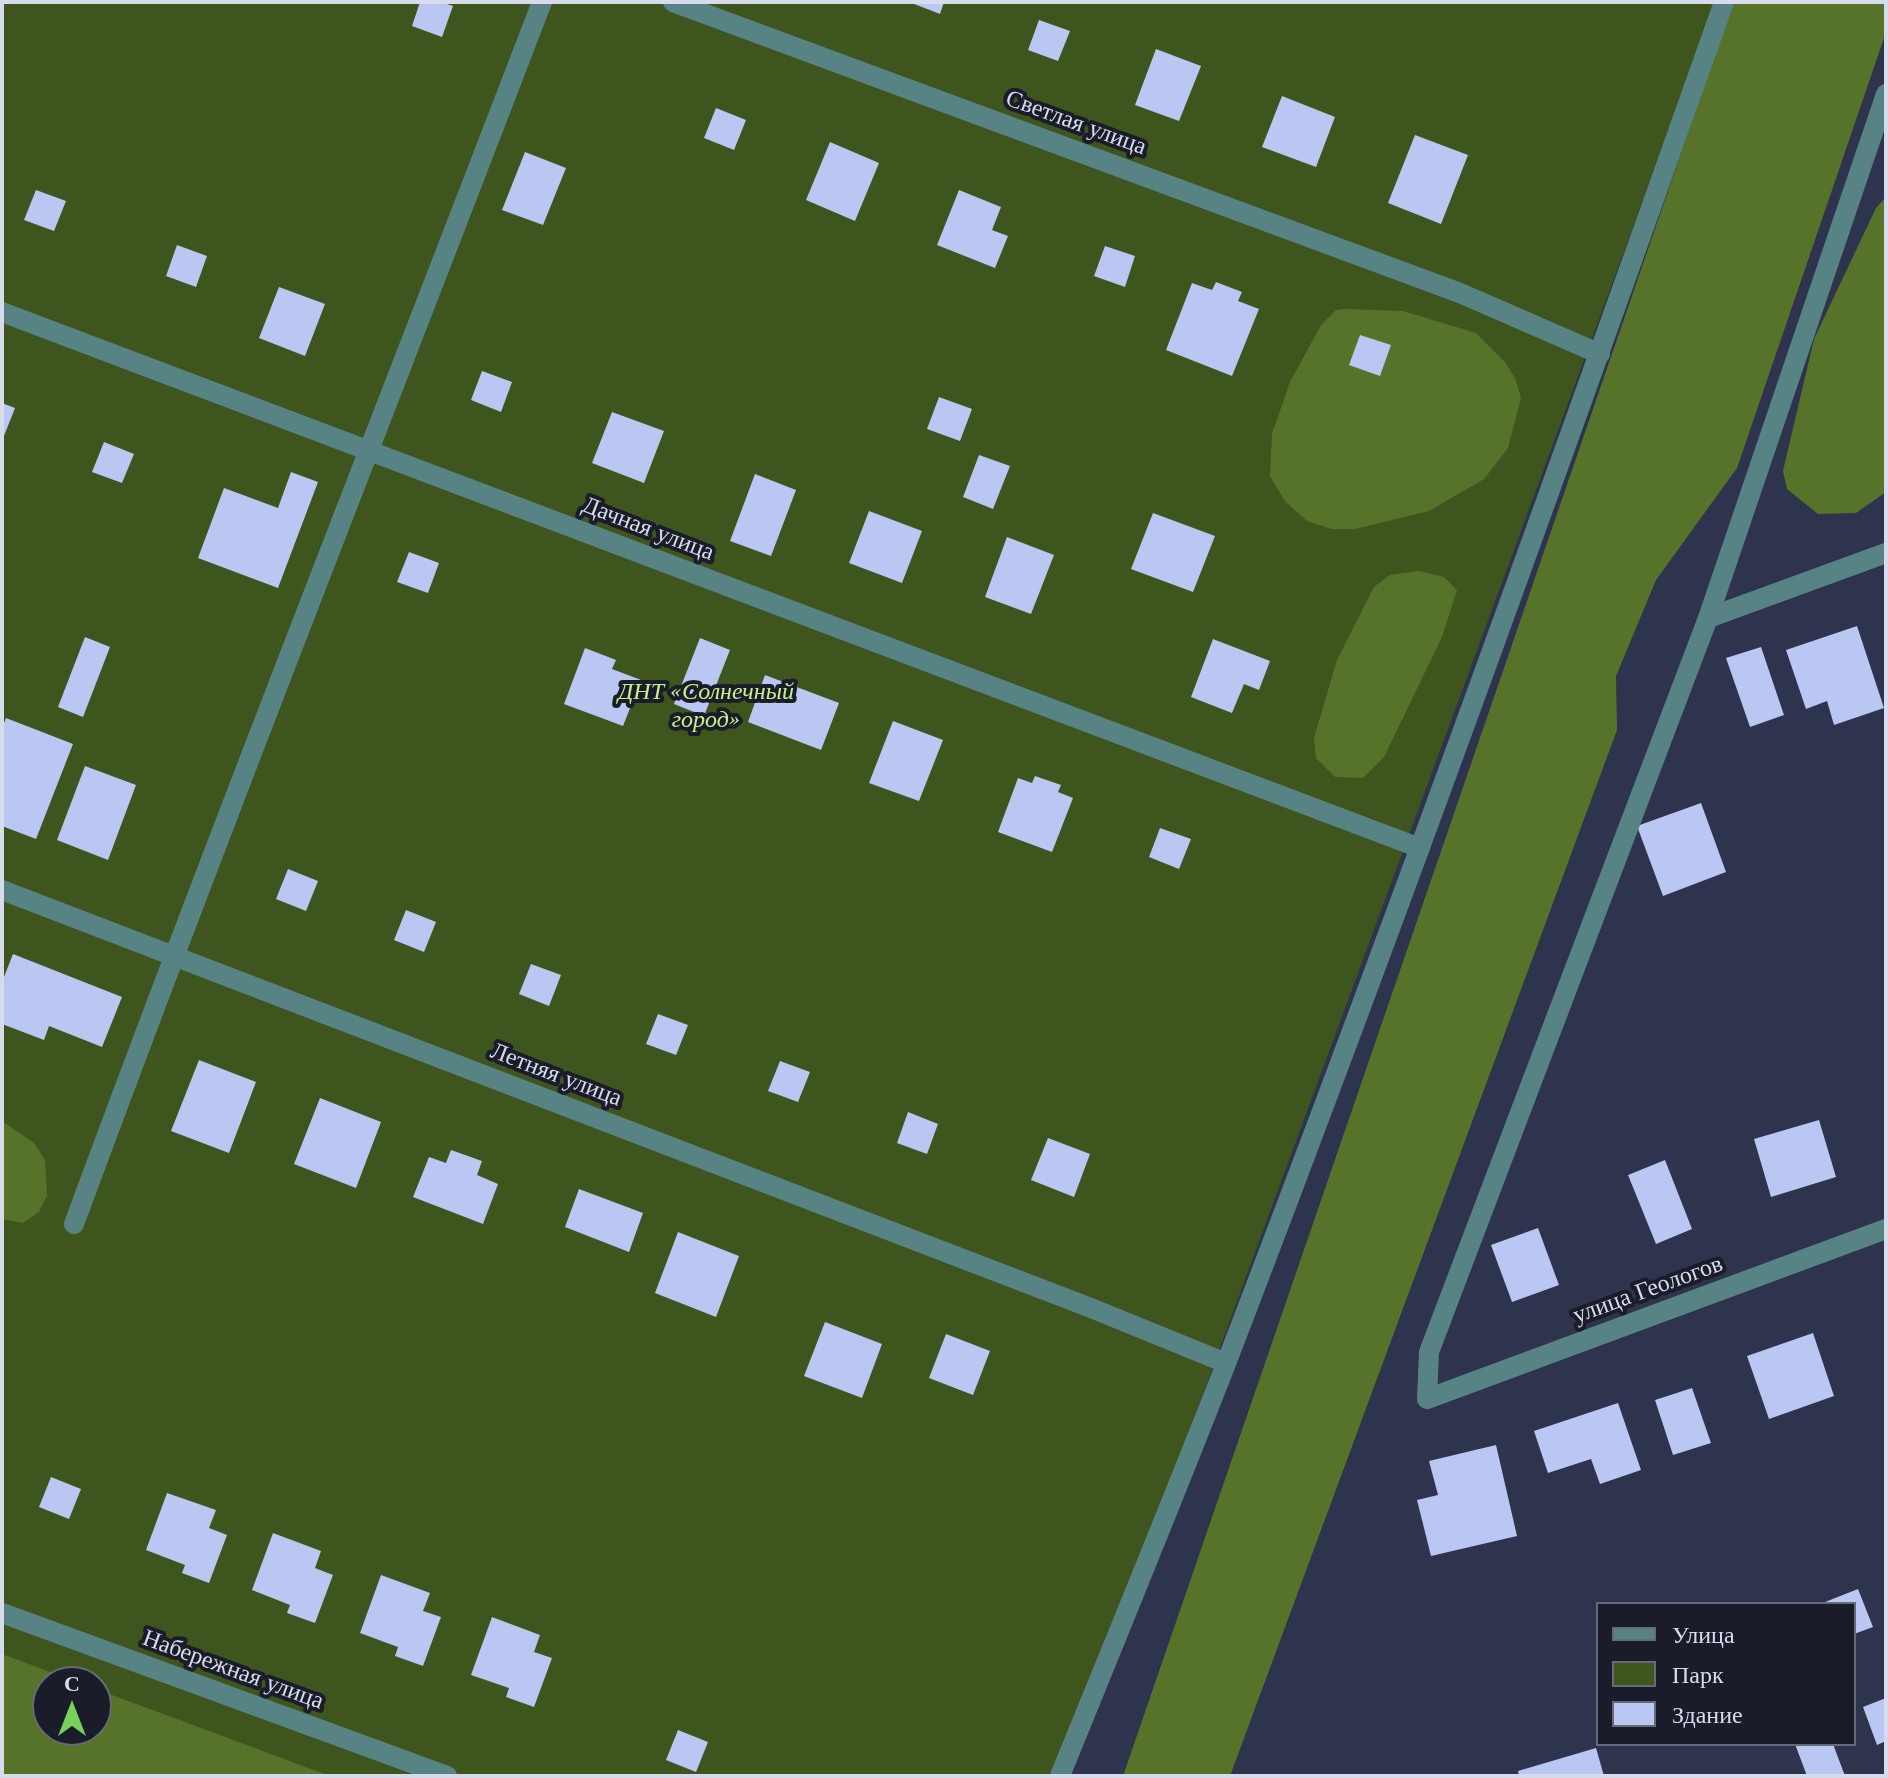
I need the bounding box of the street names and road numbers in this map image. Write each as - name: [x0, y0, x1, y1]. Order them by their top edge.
- street label: Светлая улица: [1002, 84, 1150, 162]
- street label: Дачная улица: [578, 491, 718, 567]
- street label: Летняя улица: [486, 1037, 626, 1113]
- street label: улица Геологов: [1569, 1250, 1727, 1330]
- street label: Набережная улица: [139, 1624, 327, 1716]

